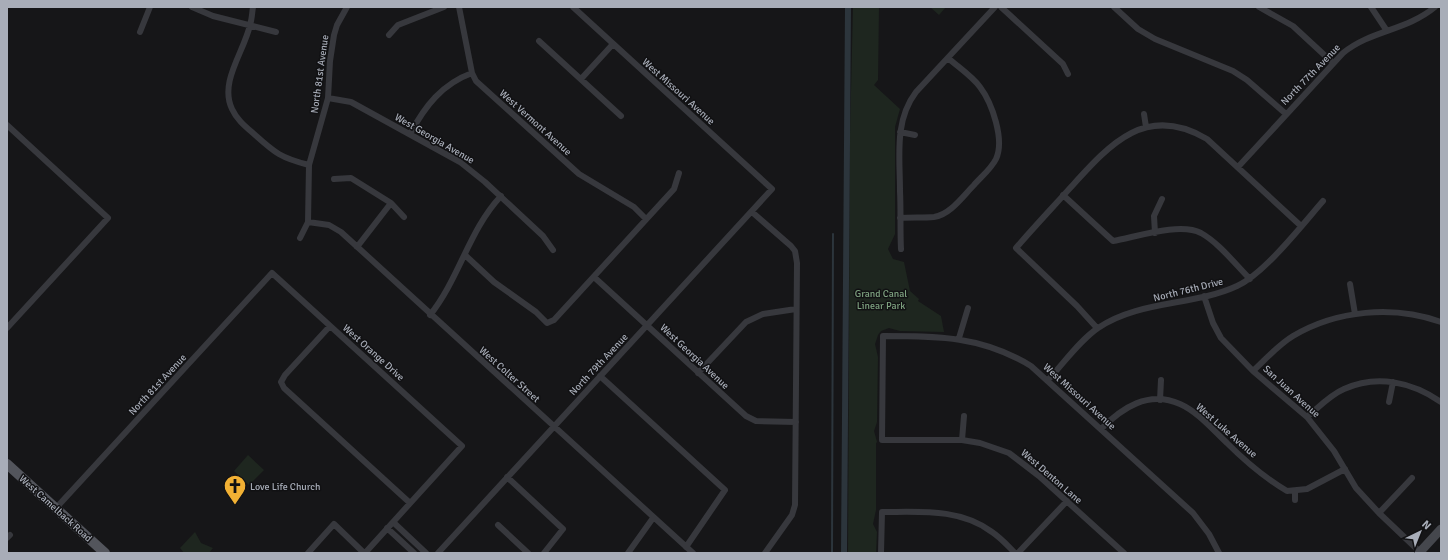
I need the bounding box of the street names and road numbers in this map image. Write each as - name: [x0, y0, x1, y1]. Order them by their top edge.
- street label: North 81st Avenue: [309, 34, 331, 114]
- street label: North 77th Avenue: [1279, 42, 1343, 108]
- street label: West Missouri Avenue: [640, 56, 717, 127]
- street label: West Vermont Avenue: [497, 87, 574, 158]
- street label: West Georgia Avenue: [393, 111, 476, 167]
- street label: North 76th Drive: [1152, 276, 1224, 304]
- street label: West Orange Drive: [340, 322, 407, 384]
- street label: West Georgia Avenue: [657, 322, 731, 392]
- street label: North 79th Avenue: [567, 331, 630, 398]
- street label: West Colter Street: [477, 344, 542, 405]
- street label: North 81st Avenue: [126, 352, 189, 418]
- street label: West Missouri Avenue: [1041, 361, 1118, 432]
- street label: San Juan Avenue: [1260, 363, 1322, 420]
- street label: West Luke Avenue: [1193, 401, 1259, 461]
- street label: West Denton Lane: [1018, 447, 1084, 507]
- street label: West Camelback Road: [16, 473, 94, 545]

